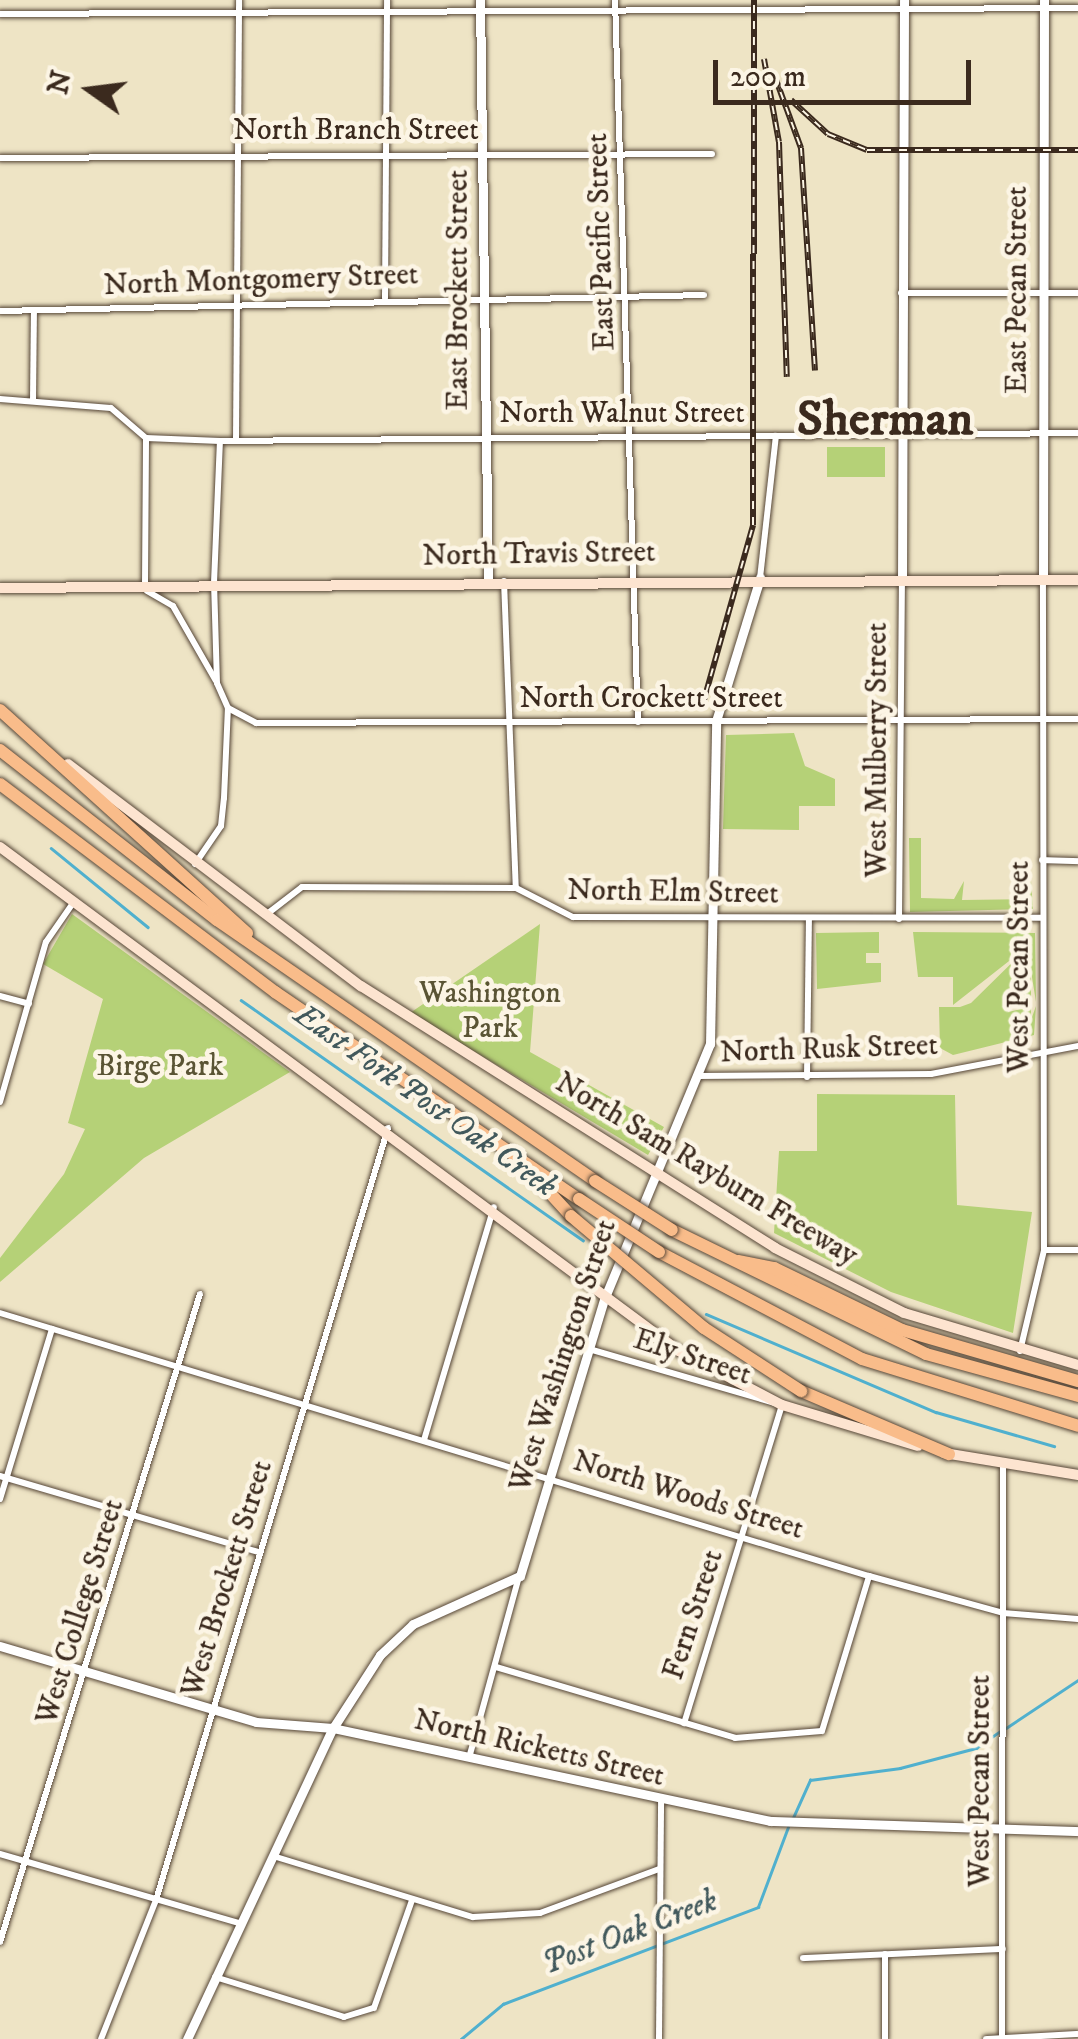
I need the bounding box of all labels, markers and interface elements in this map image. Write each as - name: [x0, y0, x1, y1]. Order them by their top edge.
- north arrow: [40, 40, 140, 140]
- scale bar: [718, 40, 976, 102]
- text: 200 m: [730, 59, 806, 96]
- text: N: [41, 67, 80, 98]
- street label: North Branch Street: [233, 113, 479, 149]
- street label: East Pacific Street: [580, 132, 624, 352]
- street label: East Brockett Street: [441, 169, 477, 411]
- street label: East Pecan Street: [1000, 186, 1036, 394]
- street label: North Montgomery Street: [103, 258, 419, 304]
- district label: Sherman: [797, 390, 973, 450]
- street label: North Walnut Street: [499, 396, 745, 432]
- street label: North Travis Street: [422, 535, 656, 575]
- street label: West Mulberry Street: [860, 622, 896, 878]
- street label: North Crockett Street: [519, 681, 783, 717]
- street label: West Pecan Street: [1002, 861, 1038, 1073]
- street label: North Elm Street: [567, 873, 779, 913]
- park label: Washington Park: [419, 976, 561, 1046]
- water label: East Fork Post Oak Creek: [286, 996, 564, 1206]
- street label: North Rusk Street: [719, 1028, 939, 1072]
- park label: Birge Park: [96, 1049, 224, 1085]
- street label: North Sam Rayburn Freeway: [548, 1065, 864, 1275]
- street label: West Washington Street: [503, 1215, 625, 1497]
- street label: Ely Street: [629, 1322, 755, 1394]
- street label: North Woods Street: [568, 1444, 808, 1548]
- street label: West Brockett Street: [175, 1456, 281, 1702]
- street label: West College Street: [30, 1495, 132, 1729]
- street label: Fern Street: [656, 1546, 732, 1684]
- street label: West Pecan Street: [963, 1675, 999, 1887]
- street label: North Ricketts Street: [410, 1703, 668, 1795]
- water label: Post Oak Creek: [537, 1882, 723, 1984]

